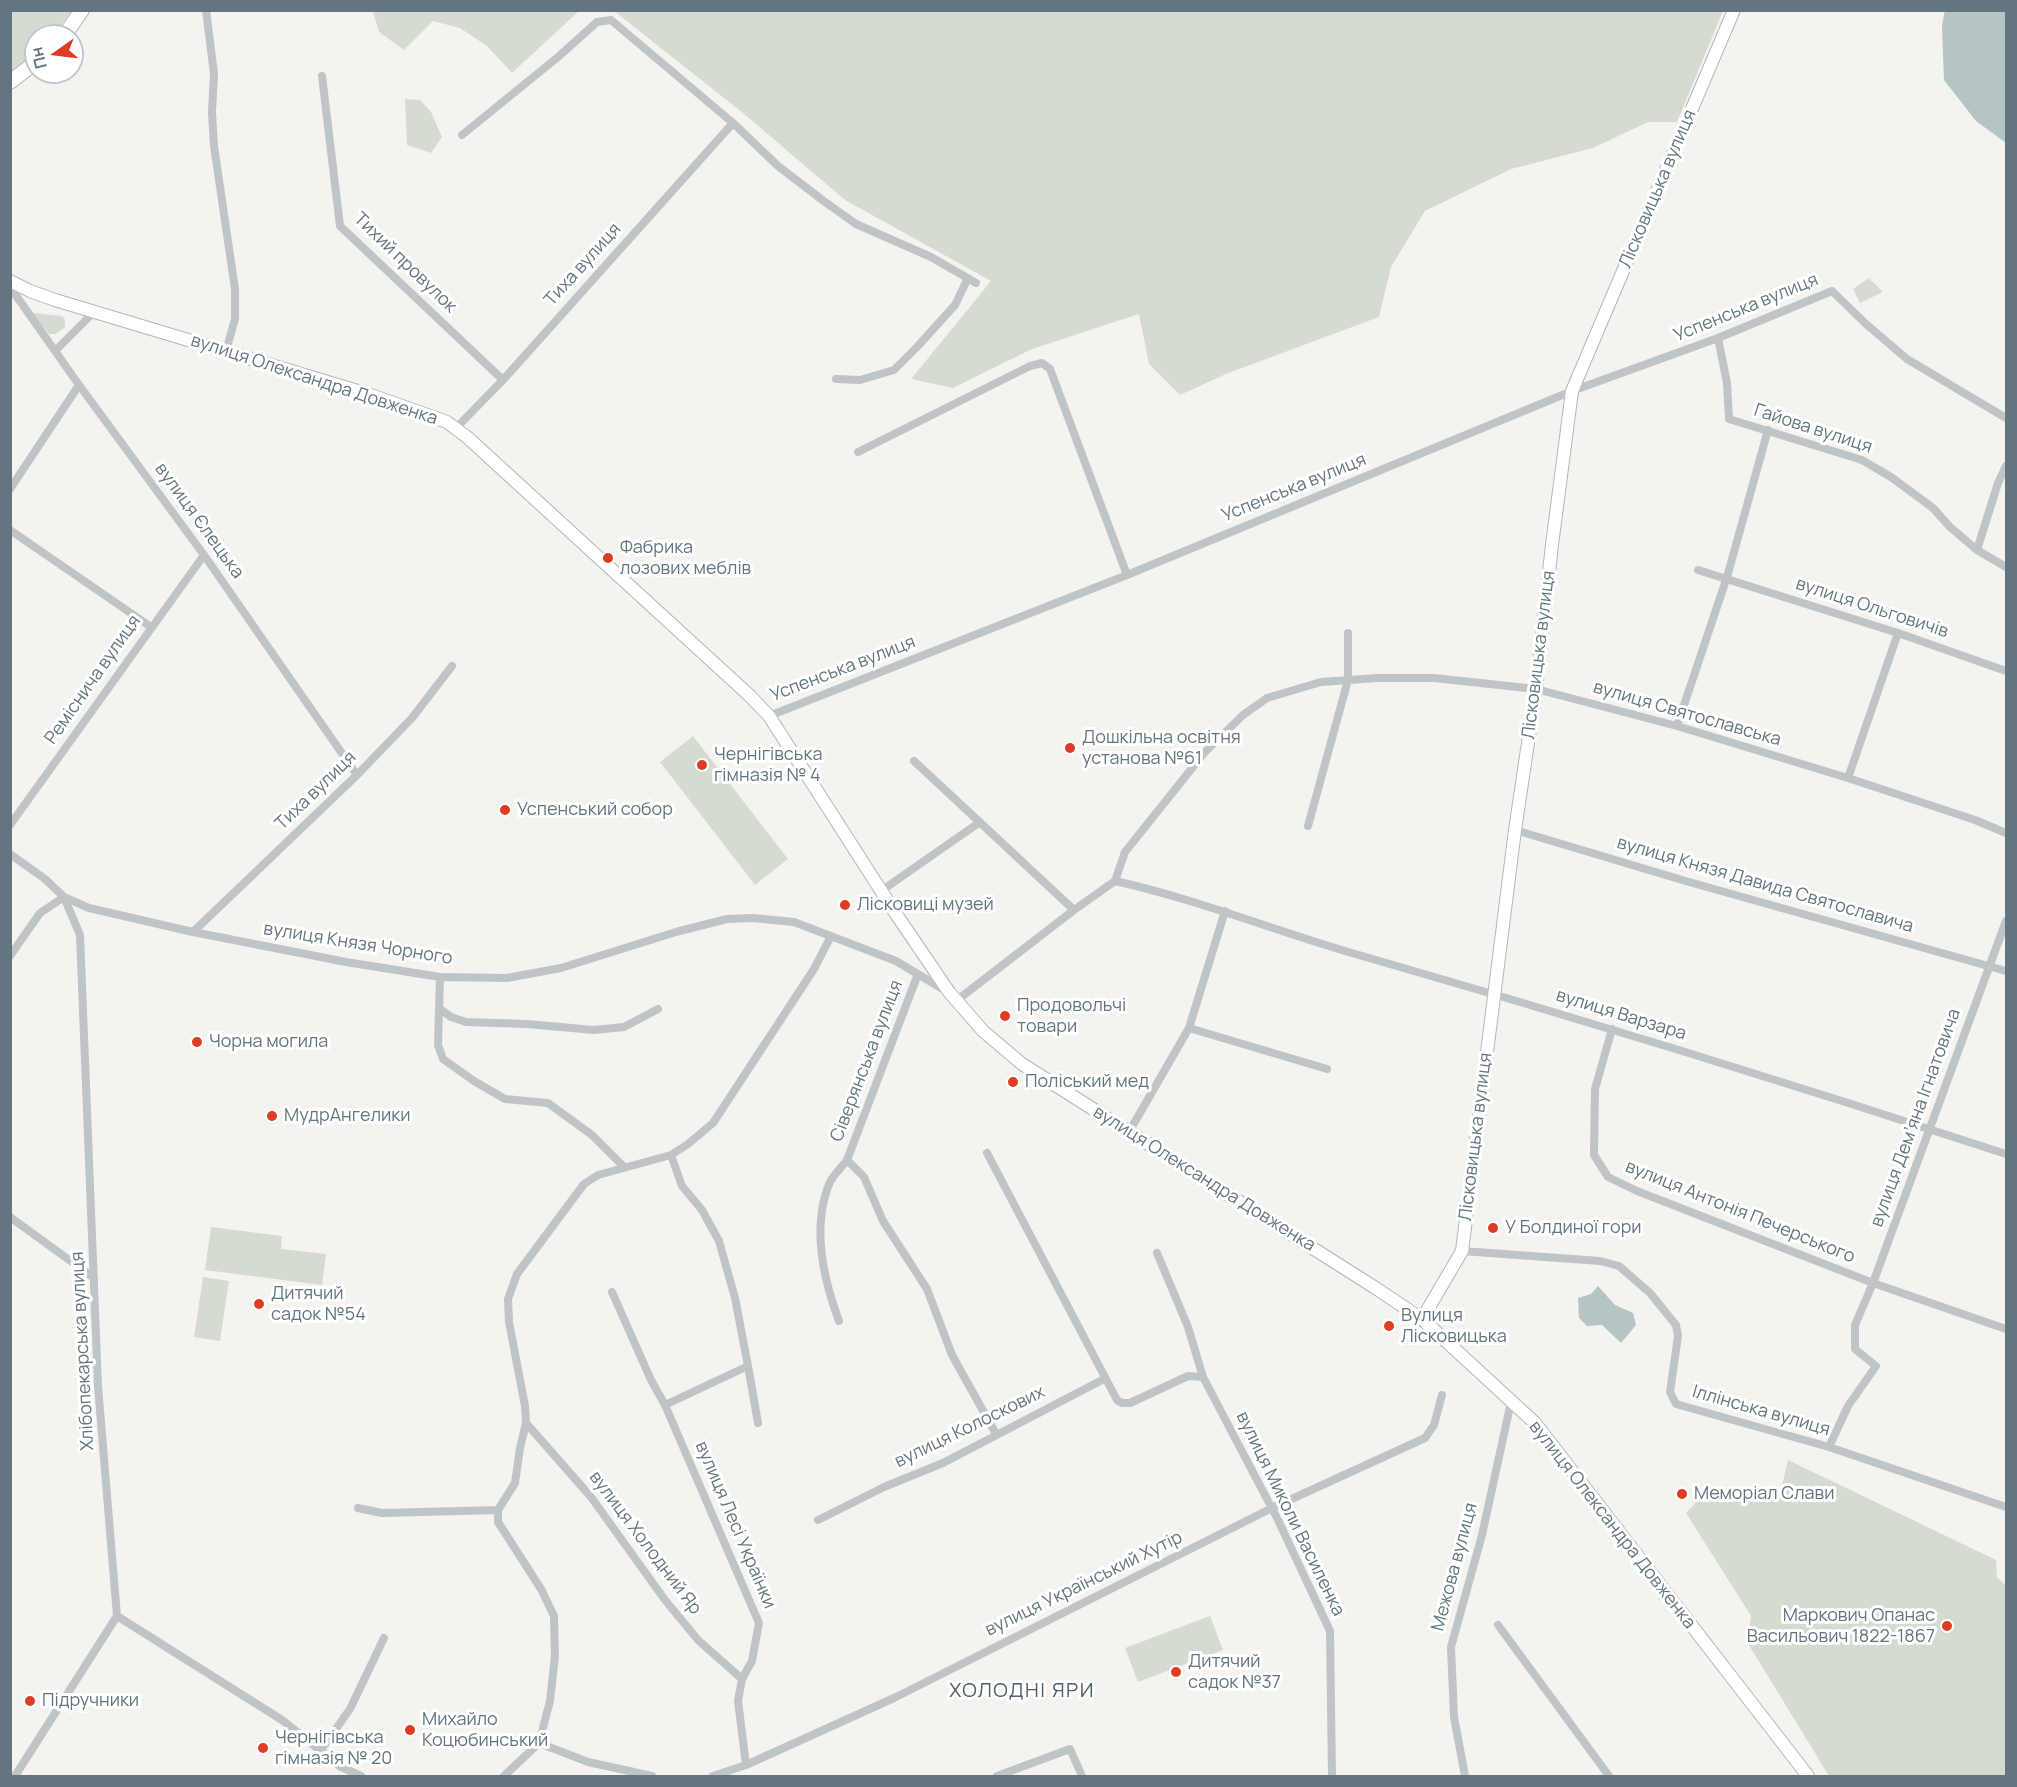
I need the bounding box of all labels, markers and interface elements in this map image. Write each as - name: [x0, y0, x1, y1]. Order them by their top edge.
- north arrow: [24, 24, 84, 84]
- text: Пн: [25, 45, 52, 71]
- street label: Лісковицька вулиця: [1615, 107, 1701, 271]
- street label: Тихий провулок: [349, 208, 461, 318]
- street label: Тиха вулиця: [540, 219, 626, 311]
- street label: Успенська вулиця: [1671, 269, 1821, 347]
- street label: вулиця Олександра Довженка: [188, 330, 440, 430]
- street label: Гайова вулиця: [1751, 400, 1875, 458]
- street label: Успенська вулиця: [1219, 449, 1369, 527]
- street label: вулиця Єлецька: [150, 459, 248, 583]
- place label: Фабрика лозових меблів: [620, 537, 751, 580]
- marker: Фабрика лозових меблів: [601, 551, 615, 565]
- street label: Лісковицька вулиця: [1518, 569, 1560, 741]
- street label: вулиця Ольговичів: [1793, 573, 1951, 643]
- street label: Реміснича вулиця: [40, 611, 146, 749]
- street label: Успенська вулиця: [767, 631, 919, 707]
- street label: вулиця Святославська: [1591, 677, 1783, 751]
- place label: Дошкільна освітня установа №61: [1082, 727, 1241, 770]
- marker: Дошкільна освітня установа №61: [1063, 741, 1077, 755]
- place label: Чернігівська гімназія № 4: [714, 744, 822, 786]
- street label: Тиха вулиця: [271, 747, 361, 835]
- marker: Чернігівська гімназія № 4: [695, 758, 709, 772]
- place label: Успенський собор: [517, 799, 673, 821]
- marker: Успенський собор: [498, 803, 512, 817]
- street label: вулиця Князя Давида Святославича: [1614, 832, 1916, 938]
- place label: Лісковиці музей: [857, 894, 994, 916]
- marker: Лісковиці музей: [838, 898, 852, 912]
- street label: вулиця Князя Чорного: [262, 918, 454, 970]
- street label: Сіверянська вулиця: [826, 977, 908, 1145]
- street label: вулиця Варзара: [1553, 985, 1689, 1045]
- place label: Продовольчі товари: [1017, 995, 1126, 1038]
- street label: вулиця Демʼяна Ігнатовича: [1866, 1006, 1966, 1230]
- marker: Продовольчі товари: [998, 1009, 1012, 1023]
- place label: Чорна могила: [209, 1031, 328, 1053]
- marker: Чорна могила: [190, 1035, 204, 1049]
- street label: Лісковицька вулиця: [1455, 1051, 1497, 1223]
- place label: Поліський мед: [1025, 1071, 1149, 1093]
- marker: Поліський мед: [1006, 1075, 1020, 1089]
- street label: вулиця Олександра Довженка: [1089, 1101, 1319, 1257]
- place label: МудрАнгелики: [284, 1105, 410, 1127]
- marker: МудрАнгелики: [265, 1109, 279, 1123]
- street label: вулиця Антонія Печерського: [1622, 1156, 1858, 1268]
- place label: У Болдиної гори: [1505, 1217, 1642, 1239]
- marker: У Болдиної гори: [1486, 1221, 1500, 1235]
- street label: Хлібопекарська вулиця: [67, 1251, 99, 1451]
- place label: Дитячий садок №54: [271, 1283, 366, 1326]
- marker: Дитячий садок №54: [252, 1297, 266, 1311]
- place label: Вулиця Лісковицька: [1401, 1305, 1507, 1348]
- marker: Вулиця Лісковицька: [1382, 1319, 1396, 1333]
- street label: вулиця Колоскових: [891, 1381, 1049, 1473]
- street label: Іллінська вулиця: [1690, 1381, 1832, 1441]
- street label: вулиця Миколи Василенка: [1231, 1408, 1349, 1620]
- street label: вулиця Олександра Довженка: [1524, 1417, 1700, 1633]
- street label: вулиця Лесі Українки: [690, 1438, 780, 1612]
- street label: вулиця Холодний Яр: [584, 1467, 706, 1619]
- place label: Меморіал Слави: [1694, 1483, 1834, 1505]
- marker: Меморіал Слави: [1675, 1487, 1689, 1501]
- street label: Межова вулиця: [1428, 1501, 1482, 1633]
- street label: вулиця Український Хутір: [982, 1527, 1186, 1641]
- place label: Маркович Опанас Васильович 1822-1867: [1747, 1605, 1935, 1648]
- marker: Маркович Опанас Васильович 1822-1867: [1940, 1619, 1954, 1633]
- place label: Дитячий садок №37: [1188, 1651, 1281, 1694]
- marker: Дитячий садок №37: [1169, 1665, 1183, 1679]
- district label: ХОЛОДНІ ЯРИ: [949, 1679, 1095, 1703]
- place label: Підручники: [42, 1690, 139, 1712]
- marker: Підручники: [23, 1694, 37, 1708]
- place label: Михайло Коцюбинський: [422, 1709, 548, 1752]
- marker: Михайло Коцюбинський: [403, 1723, 417, 1737]
- place label: Чернігівська гімназія № 20: [275, 1727, 392, 1770]
- marker: Чернігівська гімназія № 20: [256, 1741, 270, 1755]

